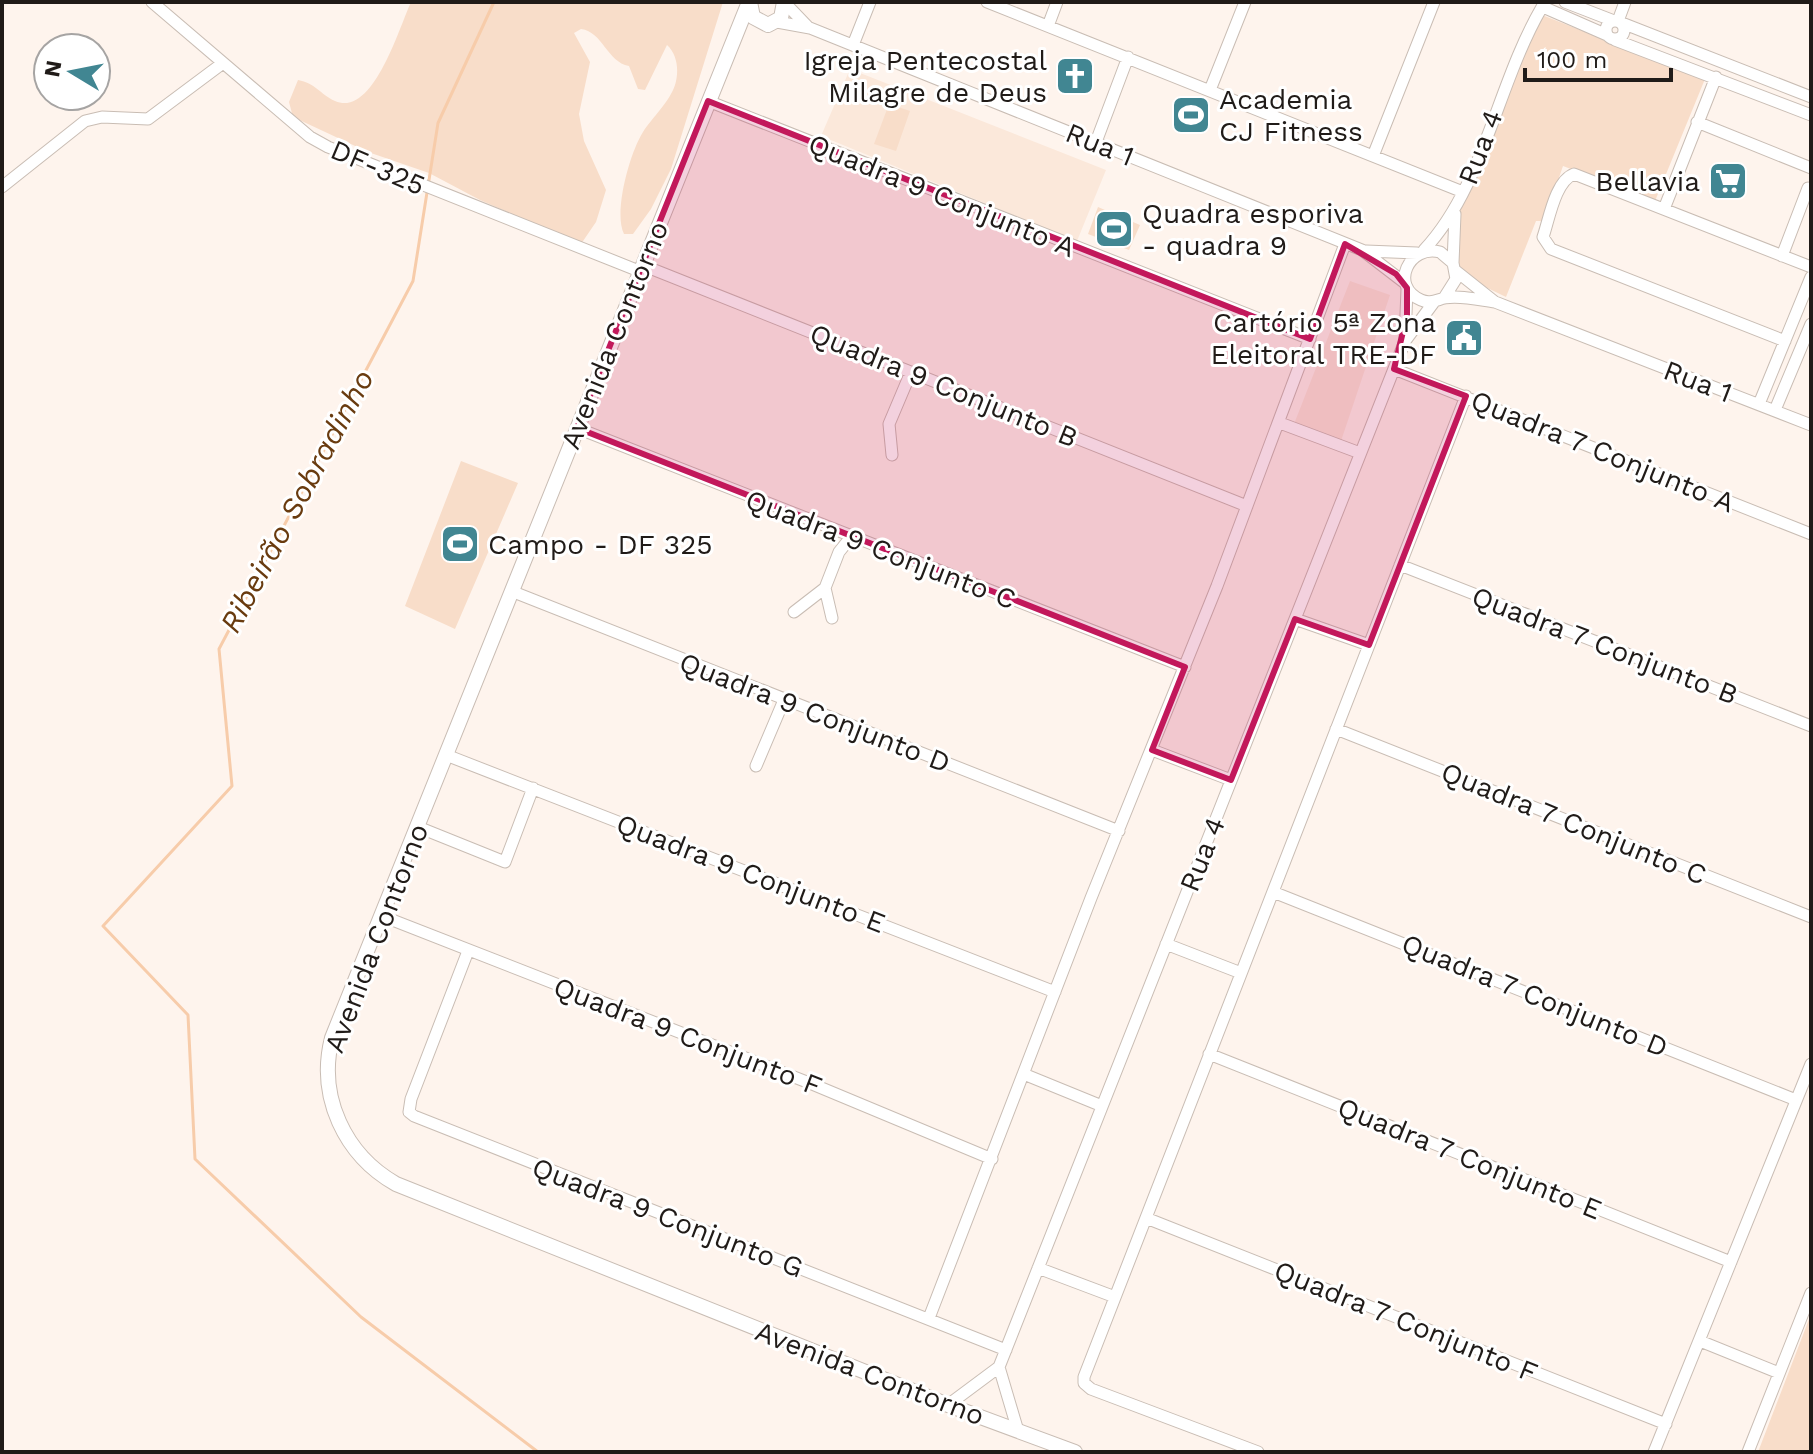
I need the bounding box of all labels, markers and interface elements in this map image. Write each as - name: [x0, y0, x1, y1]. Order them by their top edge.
- north arrow: [32, 32, 112, 112]
- scale bar: [1525, 32, 1671, 82]
- place label: Igreja Pentecostal Milagre de Deus: [803, 44, 1047, 109]
- text: 100 m: [1537, 46, 1607, 74]
- church icon: Igreja Pentecostal Milagre de Deus: [1054, 55, 1096, 97]
- text: N: [39, 58, 67, 79]
- place label: Academia CJ Fitness: [1219, 83, 1363, 148]
- sports icon: Academia CJ Fitness: [1170, 94, 1212, 136]
- street label: Rua 4: [1451, 105, 1510, 189]
- street label: Rua 1: [1061, 116, 1139, 173]
- street label: Quadra 9 Conjunto A: [804, 127, 1080, 264]
- street label: DF-325: [326, 133, 430, 202]
- supermarket icon: Bellavia: [1707, 160, 1749, 202]
- place label: Bellavia: [1595, 165, 1700, 198]
- place label: Quadra esporiva - quadra 9: [1142, 197, 1364, 262]
- sports icon: Quadra esporiva - quadra 9: [1093, 208, 1135, 250]
- street label: Avenida Contorno: [554, 217, 675, 454]
- place label: Cartório 5ª Zona Eleitoral TRE-DF: [1211, 306, 1436, 371]
- street label: Quadra 9 Conjunto B: [805, 317, 1082, 454]
- public building icon: Cartório 5ª Zona Eleitoral TRE-DF: [1443, 317, 1485, 359]
- street label: Rua 1: [1659, 353, 1737, 410]
- water label: Ribeirão Sobradinho: [212, 363, 381, 638]
- street label: Quadra 7 Conjunto A: [1466, 383, 1739, 519]
- street label: Quadra 9 Conjunto C: [741, 483, 1021, 616]
- sports icon: Campo - DF 325: [439, 523, 481, 565]
- place label: Campo - DF 325: [488, 528, 713, 561]
- street label: Quadra 7 Conjunto B: [1467, 579, 1743, 711]
- street label: Quadra 9 Conjunto D: [675, 646, 955, 779]
- street label: Quadra 7 Conjunto C: [1436, 755, 1711, 892]
- street label: Quadra 9 Conjunto E: [612, 807, 890, 940]
- street label: Rua 4: [1173, 812, 1232, 896]
- street label: Avenida Contorno: [318, 819, 435, 1057]
- street label: Quadra 7 Conjunto D: [1397, 927, 1673, 1064]
- street label: Quadra 9 Conjunto F: [549, 970, 827, 1103]
- street label: Quadra 7 Conjunto E: [1333, 1090, 1607, 1227]
- street label: Quadra 9 Conjunto G: [528, 1150, 808, 1284]
- street label: Quadra 7 Conjunto F: [1269, 1254, 1542, 1389]
- street label: Avenida Contorno: [751, 1315, 989, 1432]

